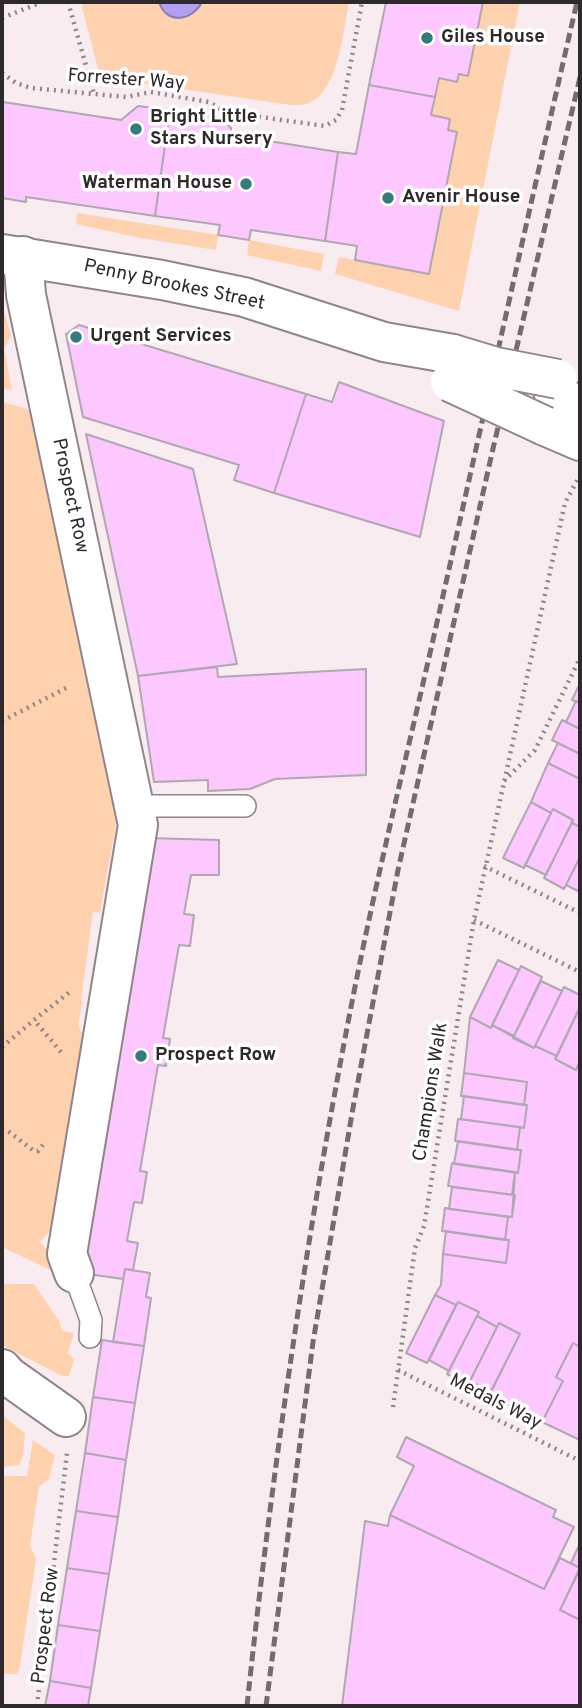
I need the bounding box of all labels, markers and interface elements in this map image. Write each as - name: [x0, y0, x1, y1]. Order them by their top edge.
- place label: Giles House: [441, 27, 545, 49]
- marker: Giles House: [419, 30, 435, 46]
- street label: Forrester Way: [67, 66, 185, 96]
- place label: Bright Little Stars Nursery: [150, 107, 273, 151]
- marker: Bright Little Stars Nursery: [128, 121, 144, 137]
- place label: Waterman House: [82, 173, 232, 195]
- marker: Waterman House: [238, 176, 254, 192]
- place label: Avenir House: [402, 187, 520, 209]
- marker: Avenir House: [380, 190, 396, 206]
- street label: Penny Brookes Street: [81, 256, 267, 316]
- place label: Urgent Services: [90, 326, 232, 348]
- marker: Urgent Services: [68, 329, 84, 345]
- street label: Prospect Row: [46, 436, 92, 556]
- street label: Champions Walk: [410, 1021, 454, 1163]
- place label: Prospect Row: [155, 1045, 276, 1067]
- marker: Prospect Row: [133, 1048, 149, 1064]
- street label: Medals Way: [445, 1370, 545, 1436]
- street label: Prospect Row: [29, 1567, 65, 1685]

